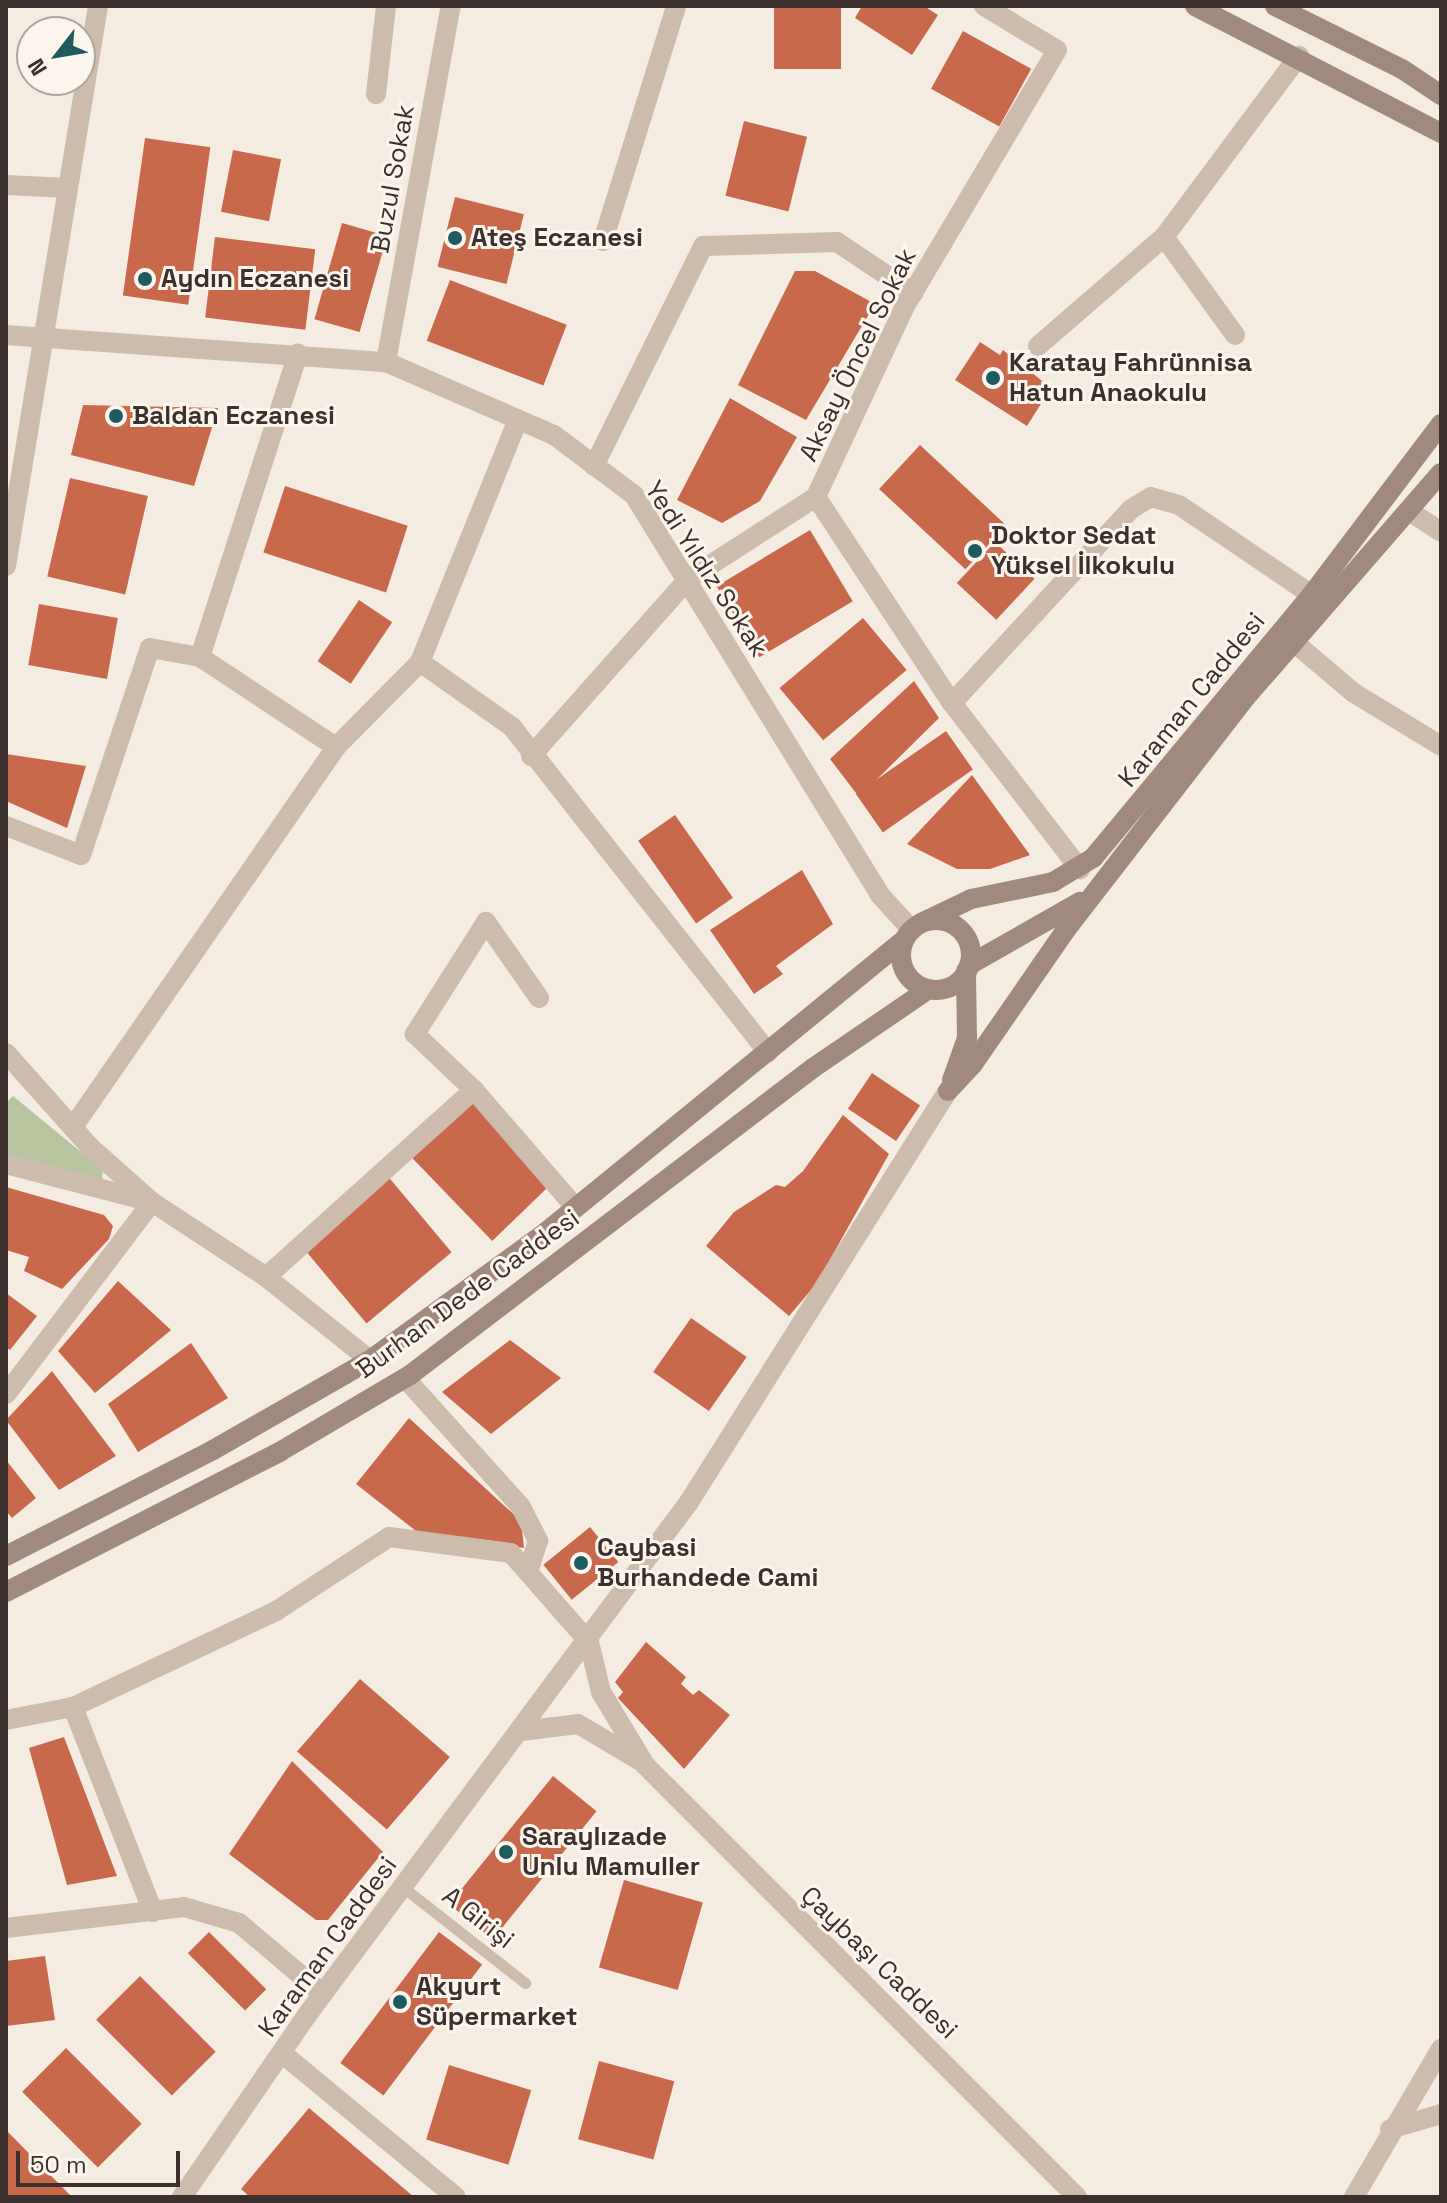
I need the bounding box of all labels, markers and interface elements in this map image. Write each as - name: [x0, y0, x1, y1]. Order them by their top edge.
- north arrow: [16, 16, 96, 96]
- text: N: [21, 54, 53, 81]
- street label: Buzul Sokak: [365, 102, 421, 256]
- place label: Ateş Eczanesi: [471, 222, 643, 254]
- marker: Ateş Eczanesi: [446, 229, 464, 247]
- street label: Aksay Öncel Sokak: [793, 244, 923, 466]
- place label: Aydın Eczanesi: [161, 263, 349, 295]
- marker: Aydın Eczanesi: [136, 270, 154, 288]
- place label: Karatay Fahrünnisa Hatun Anaokulu: [1009, 347, 1252, 408]
- marker: Karatay Fahrünnisa Hatun Anaokulu: [984, 369, 1002, 387]
- place label: Baldan Eczanesi: [132, 400, 335, 432]
- marker: Baldan Eczanesi: [107, 407, 125, 425]
- street label: Yedi Yıldız Sokak: [637, 475, 775, 663]
- place label: Doktor Sedat Yüksel İlkokulu: [991, 520, 1175, 582]
- marker: Doktor Sedat Yüksel İlkokulu: [966, 542, 984, 560]
- street label: Karaman Caddesi: [1112, 607, 1272, 793]
- street label: Burhan Dede Caddesi: [350, 1203, 586, 1385]
- place label: Caybasi Burhandede Cami: [597, 1532, 818, 1594]
- marker: Caybasi Burhandede Cami: [572, 1554, 590, 1572]
- place label: Saraylızade Unlu Mamuller: [522, 1821, 700, 1882]
- marker: Saraylızade Unlu Mamuller: [497, 1843, 515, 1861]
- street label: Karaman Caddesi: [252, 1851, 404, 2043]
- street label: A Girişi: [436, 1880, 520, 1956]
- street label: Çaybaşı Caddesi: [794, 1880, 964, 2046]
- place label: Akyurt Süpermarket: [416, 1971, 578, 2032]
- marker: Akyurt Süpermarket: [391, 1993, 409, 2011]
- scale bar: [20, 2135, 184, 2185]
- text: 50 m: [30, 2149, 87, 2180]

